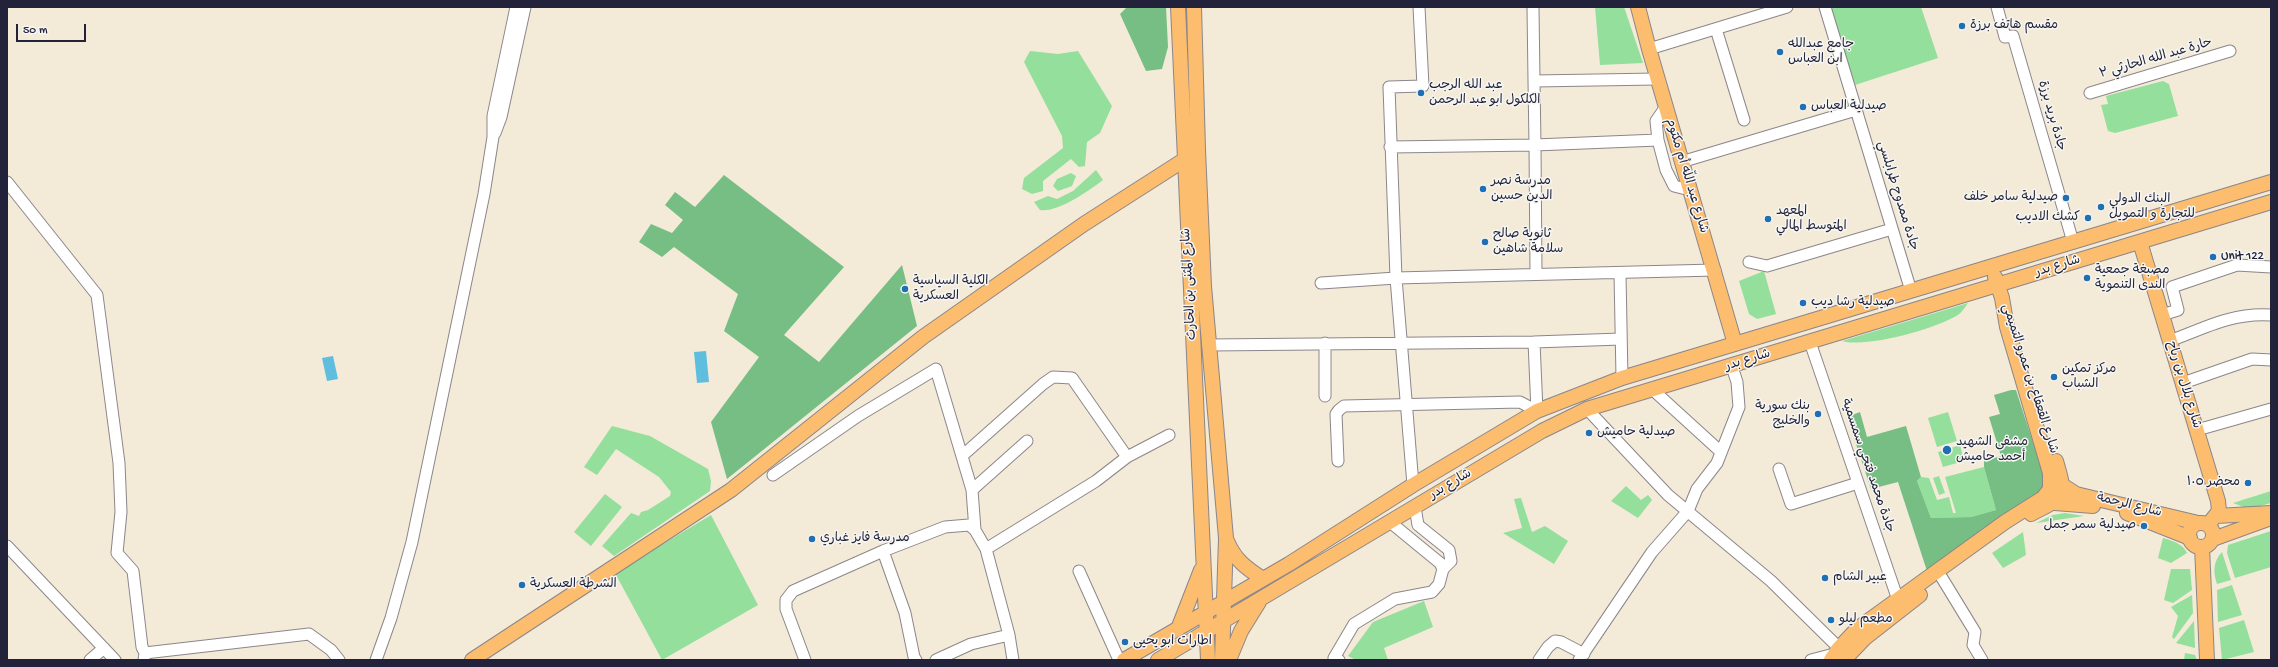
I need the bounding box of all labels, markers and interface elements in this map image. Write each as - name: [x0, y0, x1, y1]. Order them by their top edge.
- scale bar: [18, 16, 88, 42]
- place label: مقسم هاتف برزة: [1970, 18, 2058, 34]
- marker: مقسم هاتف برزة: [1957, 21, 1967, 31]
- text: 50 m: [23, 24, 48, 38]
- street label: حارة عبد الله الحارثي ٣: [2098, 35, 2214, 83]
- place label: جامع عبدالله ابن العباس: [1788, 37, 1854, 68]
- marker: جامع عبدالله ابن العباس: [1775, 47, 1785, 57]
- place label: عبد الله الرجب الكلكول ابو عبد الرحمن: [1429, 78, 1540, 109]
- street label: جادة بريد برزة: [2034, 79, 2068, 153]
- marker: عبد الله الرجب الكلكول ابو عبد الرحمن: [1416, 88, 1426, 98]
- place label: صيدلية العباس: [1811, 99, 1887, 115]
- marker: صيدلية العباس: [1798, 102, 1808, 112]
- street label: شارع عبد اللّه أم مكتوم: [1661, 117, 1711, 235]
- street label: جادة ممدوح طرابلسي: [1873, 139, 1921, 253]
- place label: مدرسة نصر الدين حسين: [1491, 174, 1553, 205]
- marker: مدرسة نصر الدين حسين: [1478, 184, 1488, 194]
- place label: صيدلية سامر خلف: [1964, 190, 2058, 206]
- place label: البنك الدولي للتجارة و التمويل: [2109, 192, 2195, 223]
- marker: صيدلية سامر خلف: [2061, 193, 2071, 203]
- marker: البنك الدولي للتجارة و التمويل: [2096, 202, 2106, 212]
- place label: المعهد المتوسط المالي: [1776, 204, 1847, 235]
- place label: كشك الاديب: [2016, 210, 2080, 226]
- marker: كشك الاديب: [2083, 213, 2093, 223]
- marker: المعهد المتوسط المالي: [1763, 214, 1773, 224]
- place label: ثانوية صالح سلامة شاهين: [1493, 227, 1563, 258]
- street label: شارع المثنى بن الحارث: [1179, 228, 1201, 340]
- marker: ثانوية صالح سلامة شاهين: [1480, 237, 1490, 247]
- place label: Unit 122: [2221, 249, 2264, 265]
- marker: Unit 122: [2208, 252, 2218, 262]
- street label: شارع بدر: [2033, 253, 2083, 281]
- place label: مصبغة جمعية الندى التنموية: [2095, 263, 2170, 294]
- marker: مصبغة جمعية الندى التنموية: [2082, 273, 2092, 283]
- place label: الكلية السياسية العسكرية: [913, 274, 988, 305]
- marker: الكلية السياسية العسكرية: [900, 284, 910, 294]
- place label: صيدلية رشا ديب: [1811, 295, 1895, 311]
- marker: صيدلية رشا ديب: [1798, 298, 1808, 308]
- street label: شارع القعقاع بن عمرو التميمي: [1997, 302, 2061, 456]
- street label: شارع بلال بن رباح: [2162, 339, 2204, 431]
- street label: شارع بدر: [1723, 347, 1773, 375]
- place label: مركز تمكين الشباب: [2062, 362, 2116, 393]
- marker: مركز تمكين الشباب: [2049, 372, 2059, 382]
- street label: جادة محمد فتحي سمسمية: [1837, 397, 1897, 535]
- place label: بنك سورية والخليج: [1755, 399, 1810, 430]
- marker: بنك سورية والخليج: [1813, 409, 1823, 419]
- place label: صيدلية حاميش: [1597, 425, 1675, 441]
- marker: صيدلية حاميش: [1584, 428, 1594, 438]
- place label: مشفى الشهيد أحمد حاميش: [1956, 435, 2028, 466]
- marker: مشفى الشهيد أحمد حاميش: [1941, 444, 1953, 456]
- street label: شارع بدر: [1427, 466, 1475, 504]
- place label: محضر ١٠٥: [2187, 475, 2240, 491]
- marker: محضر ١٠٥: [2243, 478, 2253, 488]
- street label: شارع الرحمة: [2095, 490, 2163, 522]
- place label: صيدلية سمر جمل: [2043, 518, 2136, 534]
- marker: صيدلية سمر جمل: [2139, 521, 2149, 531]
- place label: مدرسة فايز غباري: [820, 531, 910, 547]
- marker: مدرسة فايز غباري: [807, 534, 817, 544]
- place label: عبير الشام: [1833, 570, 1887, 586]
- marker: عبير الشام: [1820, 573, 1830, 583]
- place label: الشرطة العسكرية: [530, 577, 617, 593]
- marker: الشرطة العسكرية: [517, 580, 527, 590]
- place label: مطعم ليلو: [1839, 612, 1893, 628]
- marker: مطعم ليلو: [1826, 615, 1836, 625]
- place label: اطارات ابو يحيى: [1133, 634, 1212, 650]
- marker: اطارات ابو يحيى: [1120, 637, 1130, 647]

